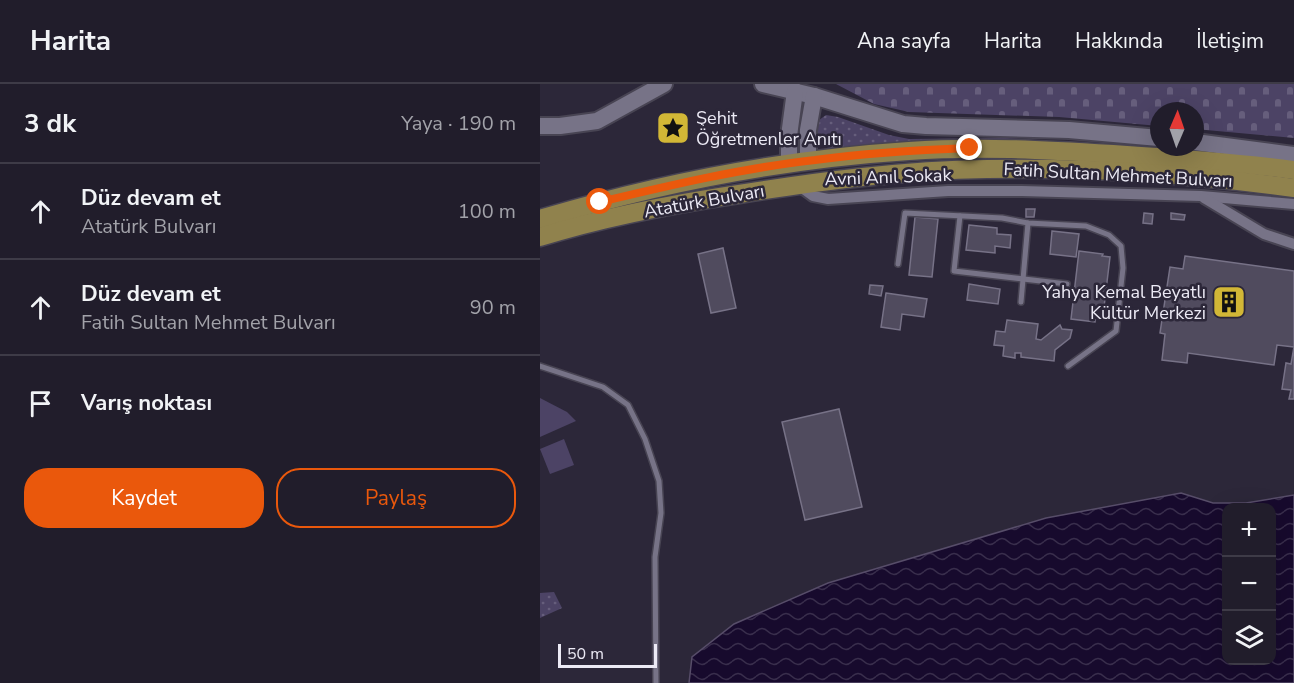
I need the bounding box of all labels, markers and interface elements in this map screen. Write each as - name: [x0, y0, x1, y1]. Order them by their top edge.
- text: Harita: [30, 22, 111, 60]
- text: Ana sayfa: [857, 27, 951, 55]
- text: Harita: [984, 27, 1042, 55]
- text: Hakkında: [1075, 27, 1163, 55]
- text: İletişim: [1196, 27, 1264, 55]
- north arrow: [1150, 102, 1204, 156]
- text: 3 dk: [24, 106, 76, 141]
- place label: Şehit Öğretmenler Anıtı: [696, 106, 842, 151]
- text: Yaya · 190 m: [401, 110, 516, 137]
- place icon: Şehit Öğretmenler Anıtı: [655, 110, 691, 146]
- route end: [956, 134, 982, 160]
- street label: Fatih Sultan Mehmet Bulvarı: [1003, 157, 1233, 193]
- street label: Avni Anıl Sokak: [824, 163, 953, 191]
- street label: Atatürk Bulvarı: [642, 179, 766, 223]
- text: Düz devam et: [81, 183, 221, 213]
- route start: [586, 188, 612, 214]
- icon: ahead: [24, 195, 57, 228]
- text: 100 m: [458, 198, 516, 225]
- text: Atatürk Bulvarı: [81, 213, 216, 240]
- text: Düz devam et: [81, 279, 221, 309]
- place label: Yahya Kemal Beyatlı Kültür Merkezi: [1041, 280, 1206, 325]
- building icon: Yahya Kemal Beyatlı Kültür Merkezi: [1211, 284, 1247, 320]
- icon: ahead: [24, 291, 57, 324]
- text: 90 m: [470, 294, 516, 321]
- text: Fatih Sultan Mehmet Bulvarı: [81, 309, 336, 336]
- icon: arrive: [24, 387, 57, 420]
- text: Varış noktası: [81, 388, 212, 418]
- button: Kaydet: [24, 468, 264, 528]
- button: Paylaş: [276, 468, 516, 528]
- map controls: [1222, 503, 1276, 665]
- button: +: [1222, 503, 1276, 557]
- button: −: [1222, 557, 1276, 611]
- button: layers: [1222, 611, 1276, 665]
- scale bar: [558, 641, 657, 668]
- text: 50 m: [567, 643, 604, 665]

